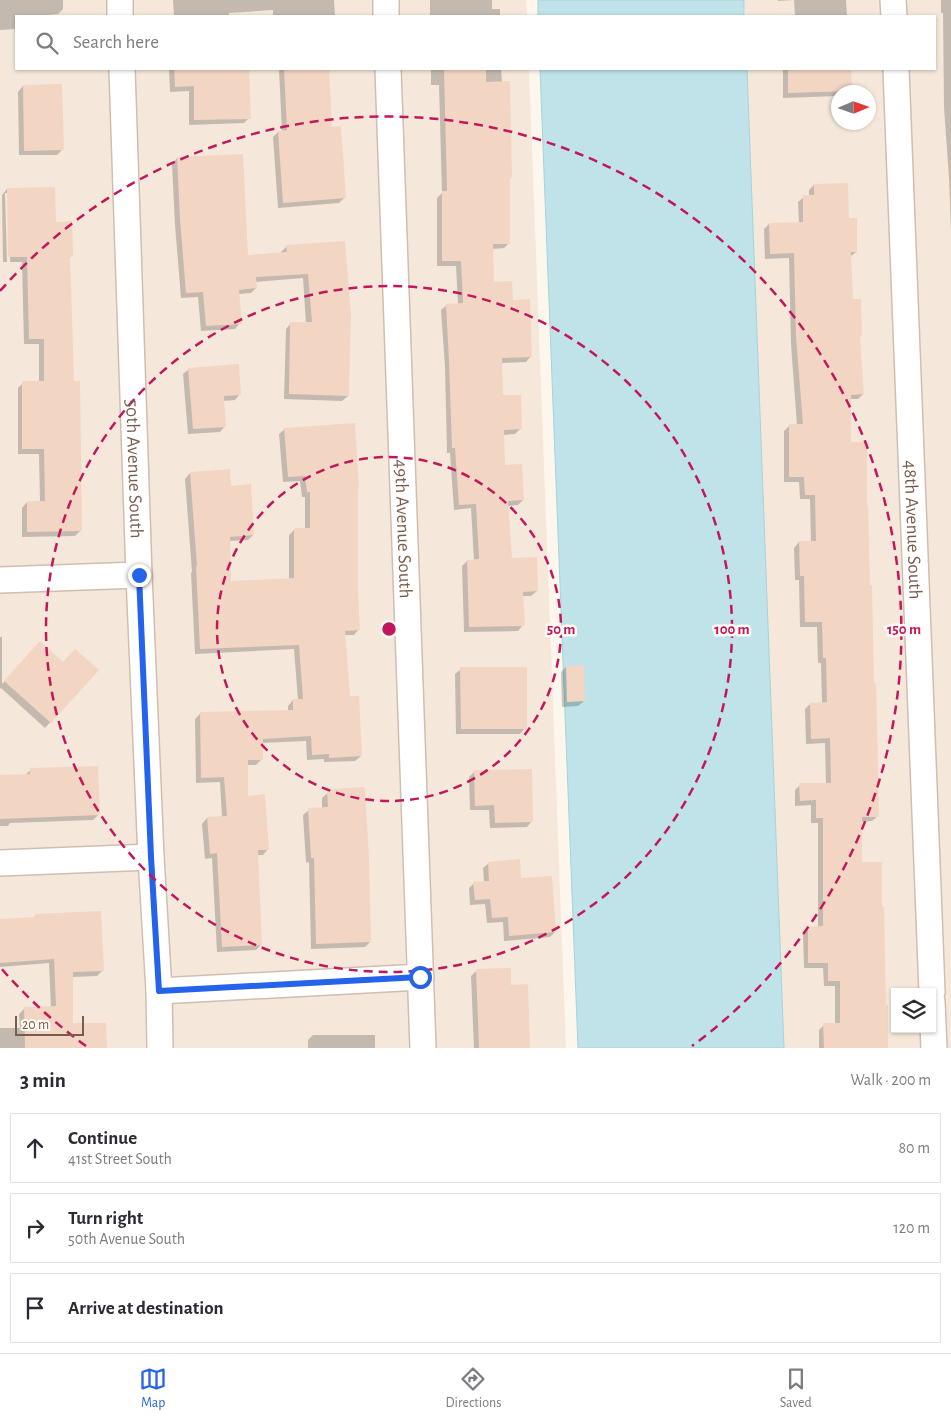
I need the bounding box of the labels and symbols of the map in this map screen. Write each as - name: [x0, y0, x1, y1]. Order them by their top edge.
- north arrow: [831, 85, 876, 130]
- street label: 50th Avenue South: [122, 399, 146, 539]
- street label: 49th Avenue South: [391, 459, 415, 599]
- street label: 48th Avenue South: [900, 460, 925, 600]
- route end: [128, 564, 151, 587]
- centre of rings: [380, 620, 398, 638]
- text: 50 m: [547, 622, 575, 637]
- text: 100 m: [714, 622, 750, 637]
- text: 150 m: [887, 622, 921, 637]
- route start: [409, 966, 432, 989]
- scale bar: [15, 1013, 84, 1036]

